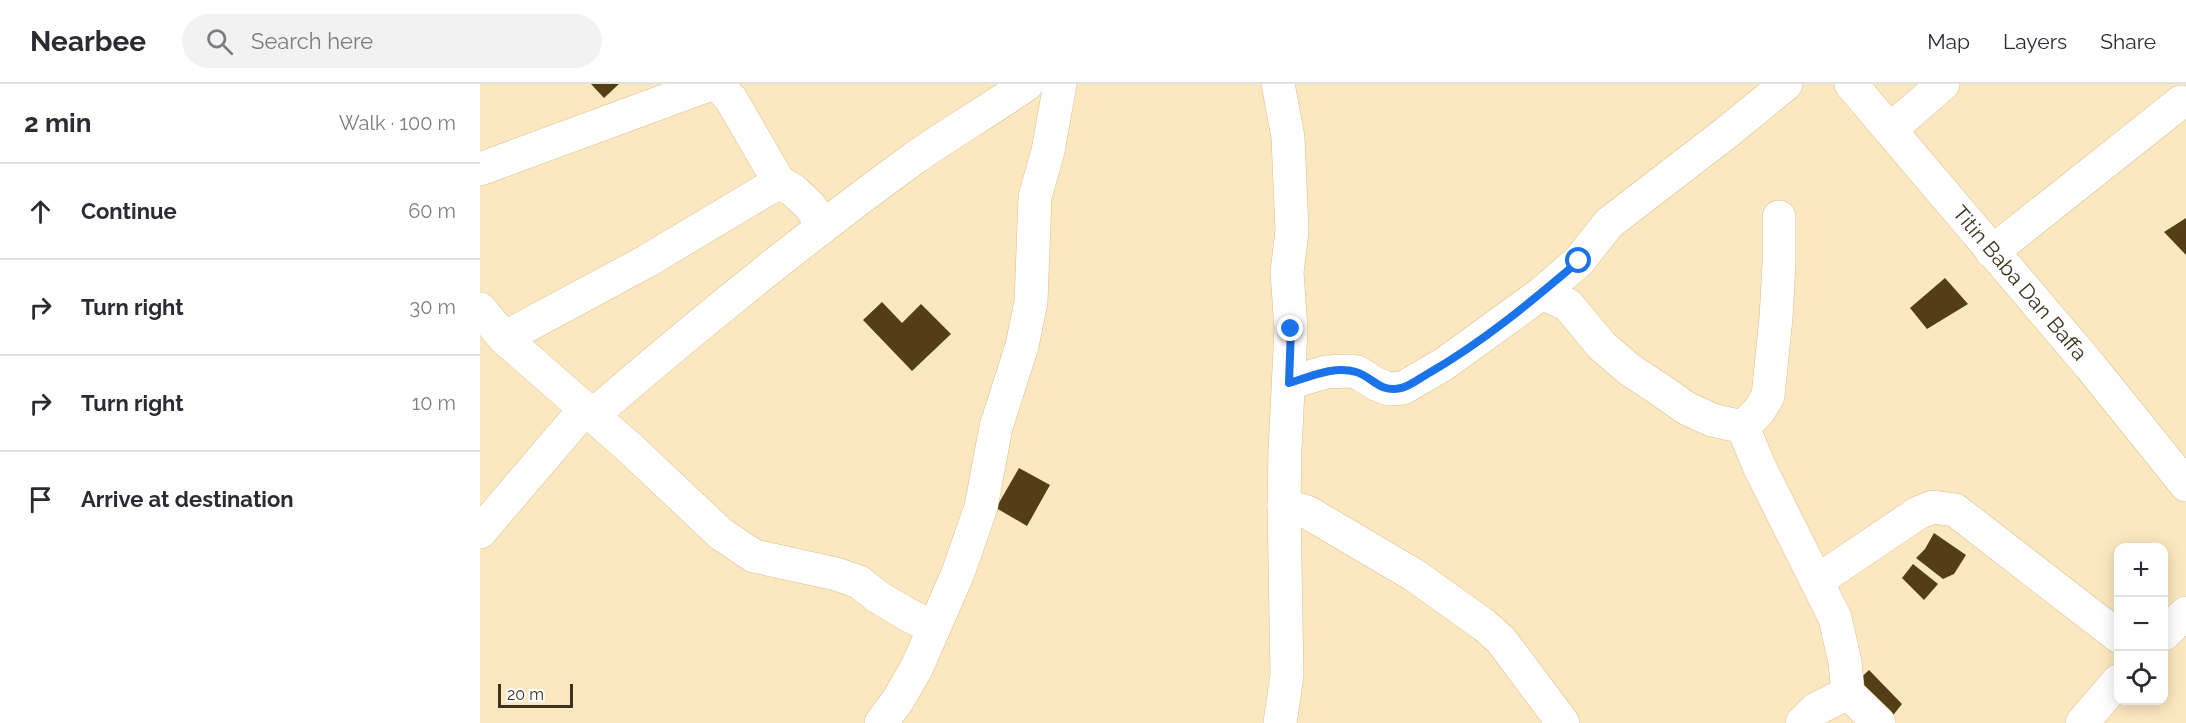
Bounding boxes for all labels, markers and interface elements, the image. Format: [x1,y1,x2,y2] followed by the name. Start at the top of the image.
[182,14,602,68] search box
[30,25,146,58] text: Nearbee
[203,25,236,58] icon: search
[251,28,373,54] text: Search here
[1927,29,1970,54] text: Map
[2003,29,2067,54] text: Layers
[2100,29,2156,54] text: Share
[24,108,91,138] text: 2 min
[339,111,456,135] text: Walk · 100 m
[24,195,57,228] icon: ahead
[81,198,177,224] text: Continue
[408,199,456,223] text: 60 m
[1948,200,2093,365] street label: Titin Baba Dan Baffa
[1565,247,1591,273] route start
[24,291,57,324] icon: right
[81,294,184,320] text: Turn right
[410,295,456,319] text: 30 m
[1277,315,1303,341] route end
[24,387,57,420] icon: right
[81,390,184,416] text: Turn right
[412,391,456,415] text: 10 m
[24,483,57,516] icon: arrive
[81,486,294,512] text: Arrive at destination
[2114,543,2168,705] map controls
[2114,543,2168,597] button: +
[2114,597,2168,651] button: −
[2114,651,2168,705] button: locate
[498,681,573,708] scale bar
[507,685,544,704] text: 20 m

